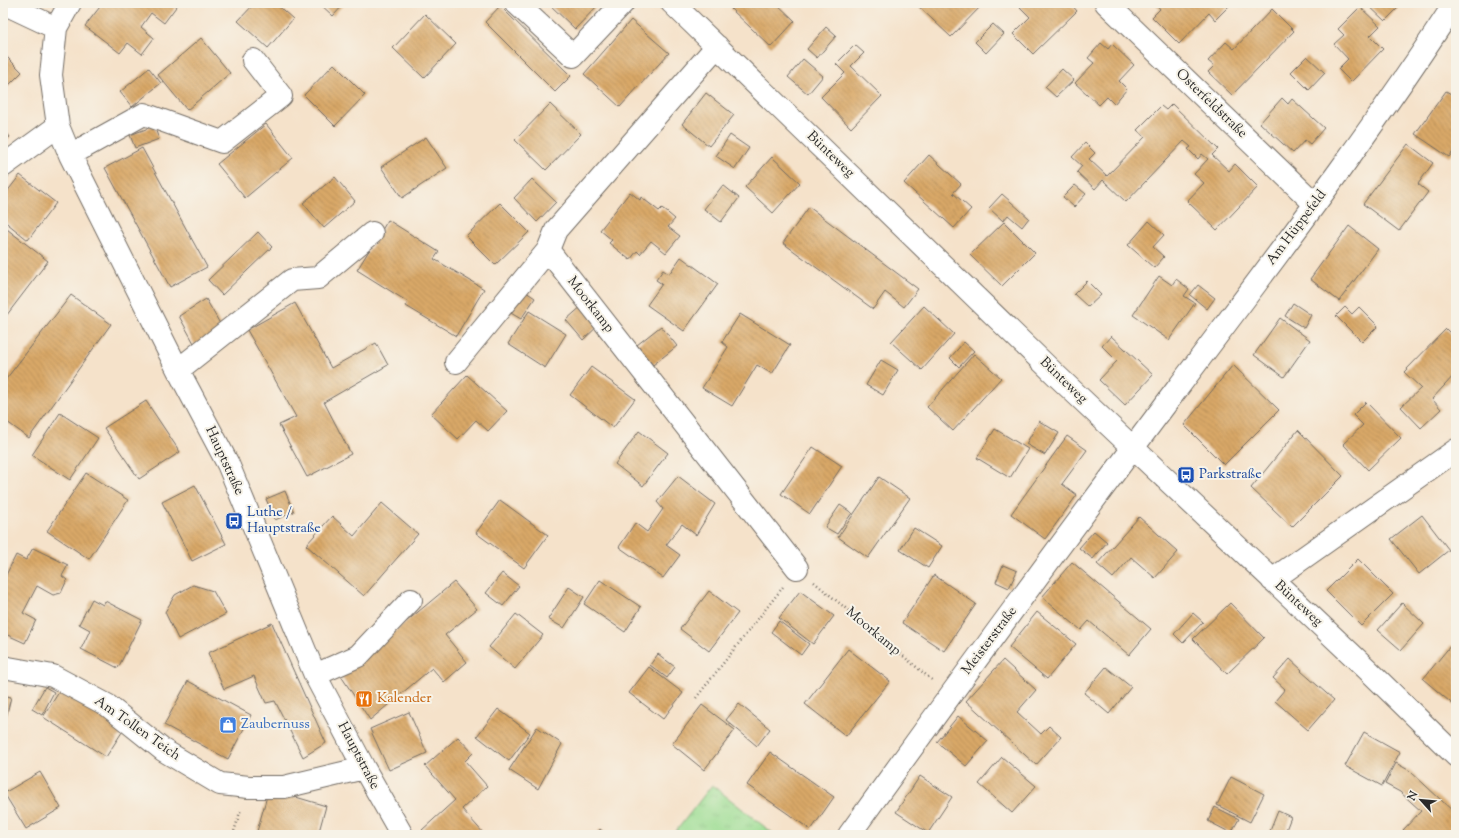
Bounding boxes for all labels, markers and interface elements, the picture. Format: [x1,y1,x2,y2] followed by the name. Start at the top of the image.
[1171,65,1251,143] street label: Osterfeldstraße
[802,127,858,183] street label: Bünteweg
[1262,186,1332,270] street label: Am Hüppefeld
[562,273,618,338] street label: Moorkamp
[1035,353,1091,409] street label: Bünteweg
[199,423,249,499] street label: Hauptstraße
[1176,465,1196,485] bus stop icon: Parkstraße
[1199,465,1262,485] place label: Parkstraße
[247,503,321,539] place label: Luthe / Hauptstraße
[224,511,244,531] bus stop icon: Luthe / Hauptstraße
[1269,576,1327,632] street label: Bünteweg
[841,603,905,661] street label: Moorkamp
[958,603,1022,679] street label: Meisterstraße
[354,689,374,709] restaurant icon: Kalender
[377,689,432,709] place label: Kalender
[90,692,184,766] street label: Am Tollen Teich
[218,715,238,735] shop icon: Zaubernuss
[241,715,310,735] place label: Zaubernuss
[332,719,384,793] street label: Hauptstraße
[1401,780,1441,820] north arrow
[1403,788,1422,804] text: N

